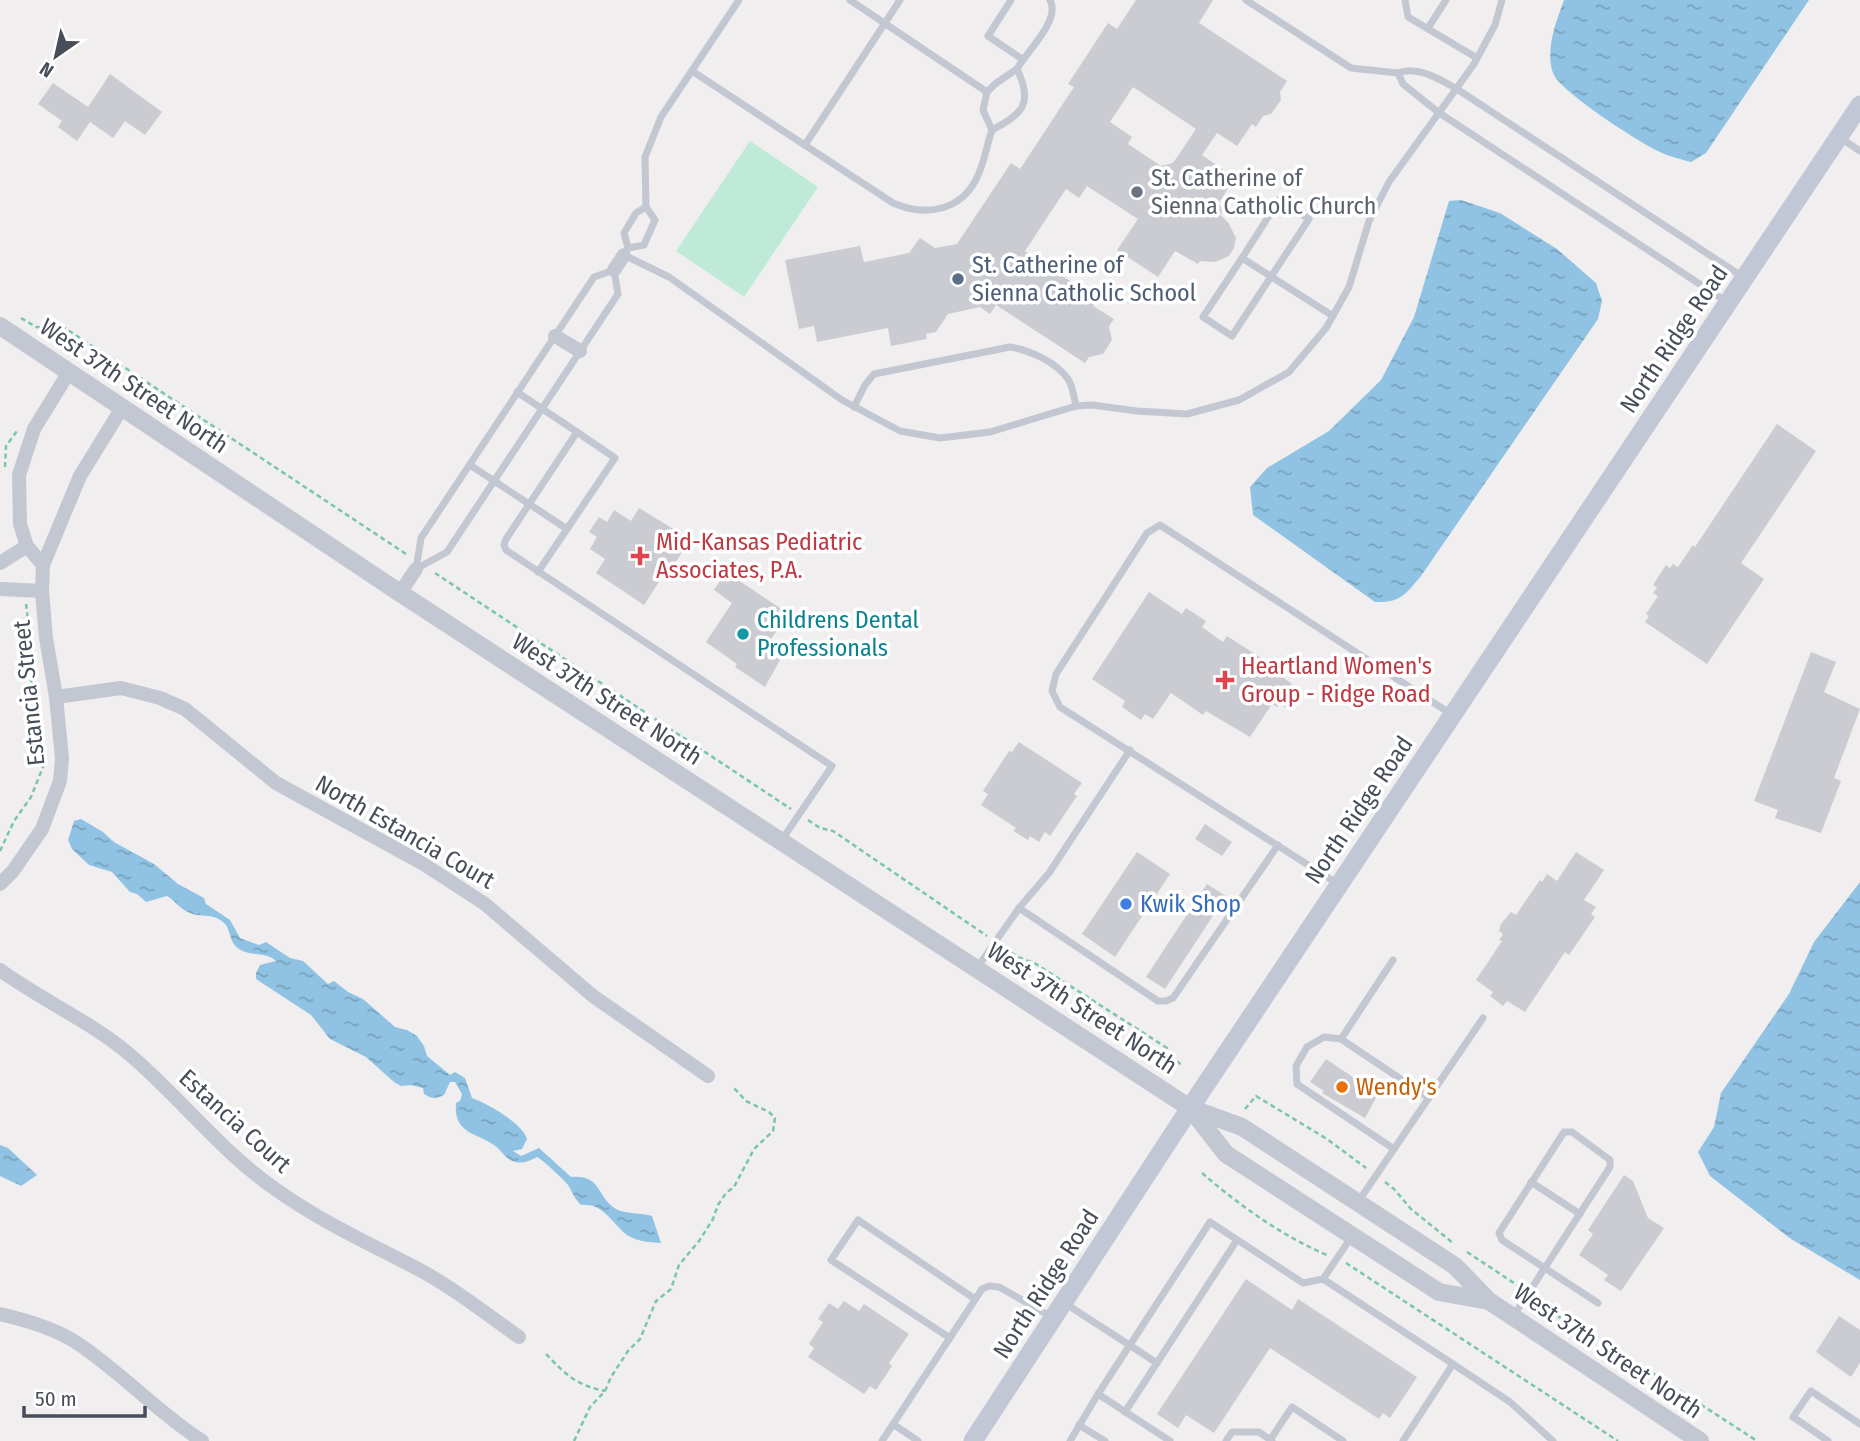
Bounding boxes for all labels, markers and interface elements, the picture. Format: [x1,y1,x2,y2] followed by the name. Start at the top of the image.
[21,21,91,91] north arrow
[36,57,58,82] text: N
[1151,164,1376,220] place label: St. Catherine of Sienna Catholic Church
[1129,184,1145,200] marker: St. Catherine of Sienna Catholic Church
[972,251,1196,307] place label: St. Catherine of Sienna Catholic School
[1614,260,1734,418] street label: North Ridge Road
[950,271,966,287] marker: St. Catherine of Sienna Catholic School
[35,313,233,459] street label: West 37th Street North
[656,528,862,584] place label: Mid-Kansas Pediatric Associates, P.A.
[630,546,650,566] marker: Mid-Kansas Pediatric Associates, P.A.
[757,606,919,662] place label: Childrens Dental Professionals
[7,619,51,767] street label: Estancia Street
[735,626,751,642] marker: Childrens Dental Professionals
[507,627,707,771] street label: West 37th Street North
[1241,652,1432,708] place label: Heartland Women's Group - Ridge Road
[1215,670,1235,690] marker: Heartland Women's Group - Ridge Road
[1299,731,1419,889] street label: North Ridge Road
[311,769,500,895] street label: North Estancia Court
[1140,890,1241,918] place label: Kwik Shop
[1118,896,1134,912] marker: Kwik Shop
[982,936,1182,1080] street label: West 37th Street North
[173,1064,297,1178] street label: Estancia Court
[1356,1073,1437,1101] place label: Wendy's
[1334,1079,1350,1095] marker: Wendy's
[987,1204,1105,1364] street label: North Ridge Road
[1509,1278,1707,1424] street label: West 37th Street North
[24,1374,145,1418] scale bar
[35,1386,77,1412] text: 50 m

